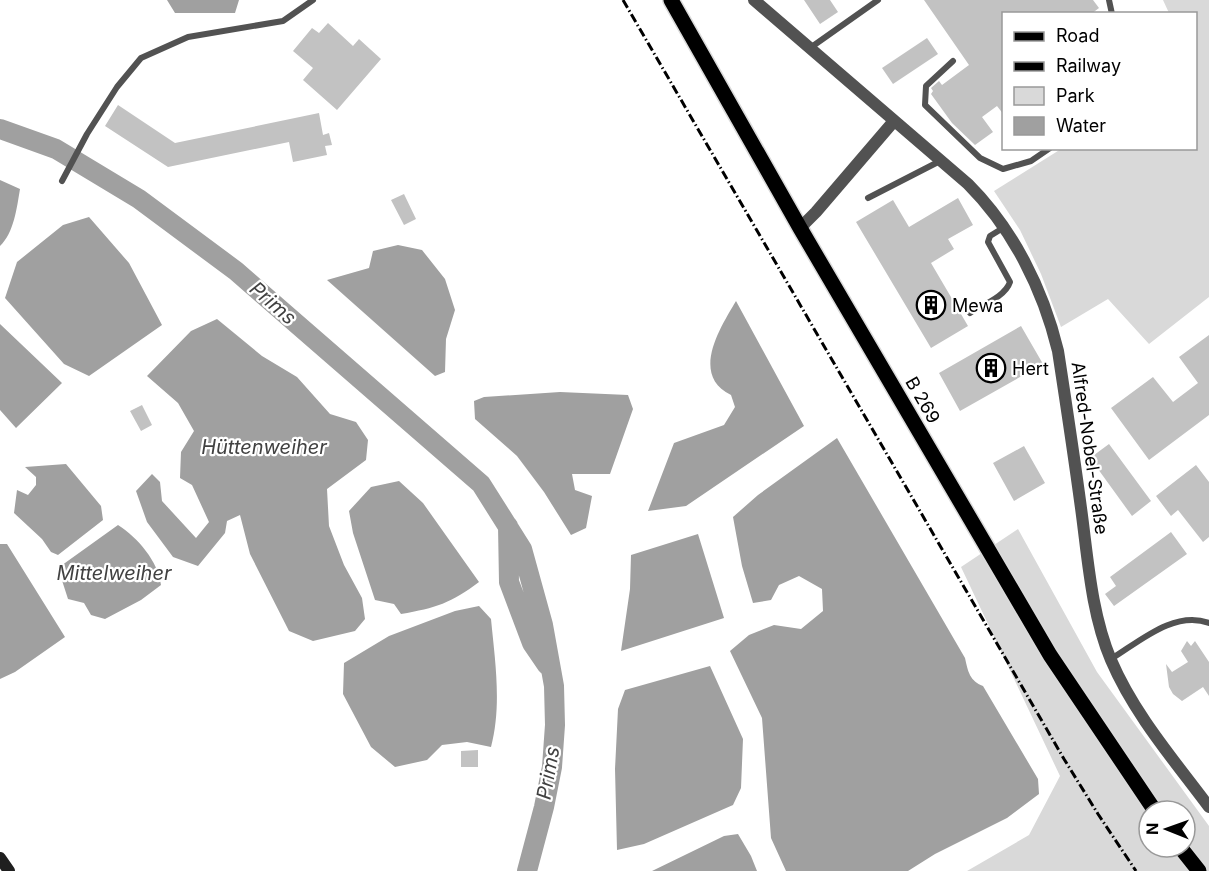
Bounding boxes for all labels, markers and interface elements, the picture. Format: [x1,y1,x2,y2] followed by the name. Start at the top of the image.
[1002,12,1197,150] legend
[1056,25,1099,46] text: Road
[1056,55,1121,76] text: Railway
[1056,85,1095,106] text: Park
[1056,115,1106,136] text: Water
[245,276,301,330] water label: Prims
[915,289,947,321] building icon: Mewa
[952,295,1003,316] place label: Mewa
[975,352,1007,384] building icon: Hert
[1012,358,1049,379] place label: Hert
[1067,360,1113,536] street label: Alfred-Nobel-Straße
[901,373,945,427] street label: B 269
[201,435,327,459] water label: Hüttenweiher
[57,561,172,585] water label: Mittelweiher
[532,745,564,801] water label: Prims
[1137,799,1197,859] north arrow
[1142,822,1162,835] text: N

